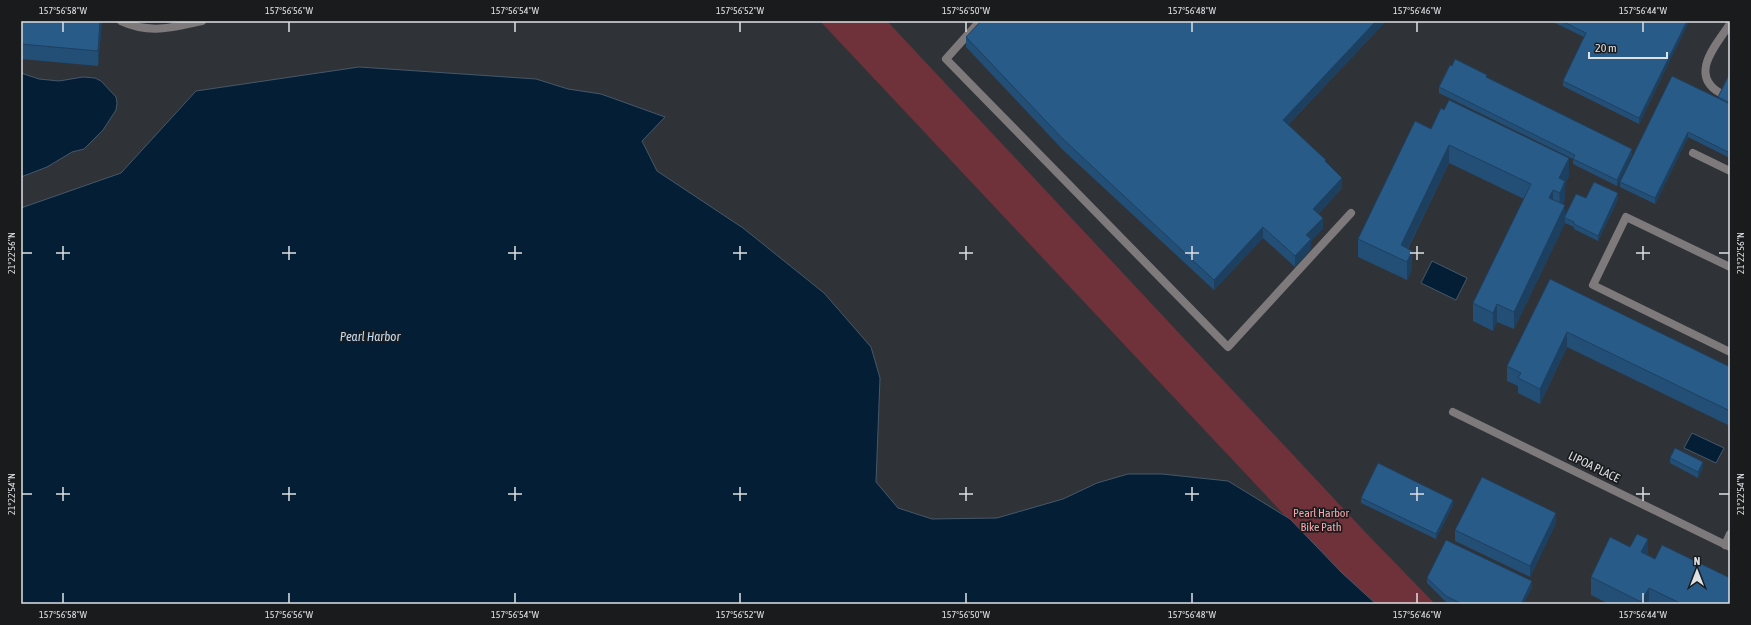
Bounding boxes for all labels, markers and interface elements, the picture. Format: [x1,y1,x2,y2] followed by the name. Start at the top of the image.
[39,5,88,16] text: 157°56'58"W
[265,5,314,16] text: 157°56'56"W
[491,5,540,16] text: 157°56'54"W
[716,5,765,16] text: 157°56'52"W
[942,5,991,16] text: 157°56'50"W
[1168,5,1217,16] text: 157°56'48"W
[1393,5,1442,16] text: 157°56'46"W
[1619,5,1668,16] text: 157°56'44"W
[1589,34,1667,60] scale bar
[1595,41,1617,55] text: 20 m
[6,232,17,274] text: 21°22'56"N
[1735,232,1746,274] text: 21°22'56"N
[340,329,401,344] water label: Pearl Harbor
[1566,449,1622,485] street label: LIPOA PLACE
[6,473,17,515] text: 21°22'54"N
[1735,473,1746,515] text: 21°22'54"N
[1293,506,1350,534] park label: Pearl Harbor Bike Path
[1677,551,1717,591] north arrow
[1694,555,1700,567] text: N
[39,609,88,620] text: 157°56'58"W
[265,609,314,620] text: 157°56'56"W
[491,609,540,620] text: 157°56'54"W
[716,609,765,620] text: 157°56'52"W
[942,609,991,620] text: 157°56'50"W
[1168,609,1217,620] text: 157°56'48"W
[1393,609,1442,620] text: 157°56'46"W
[1619,609,1668,620] text: 157°56'44"W

